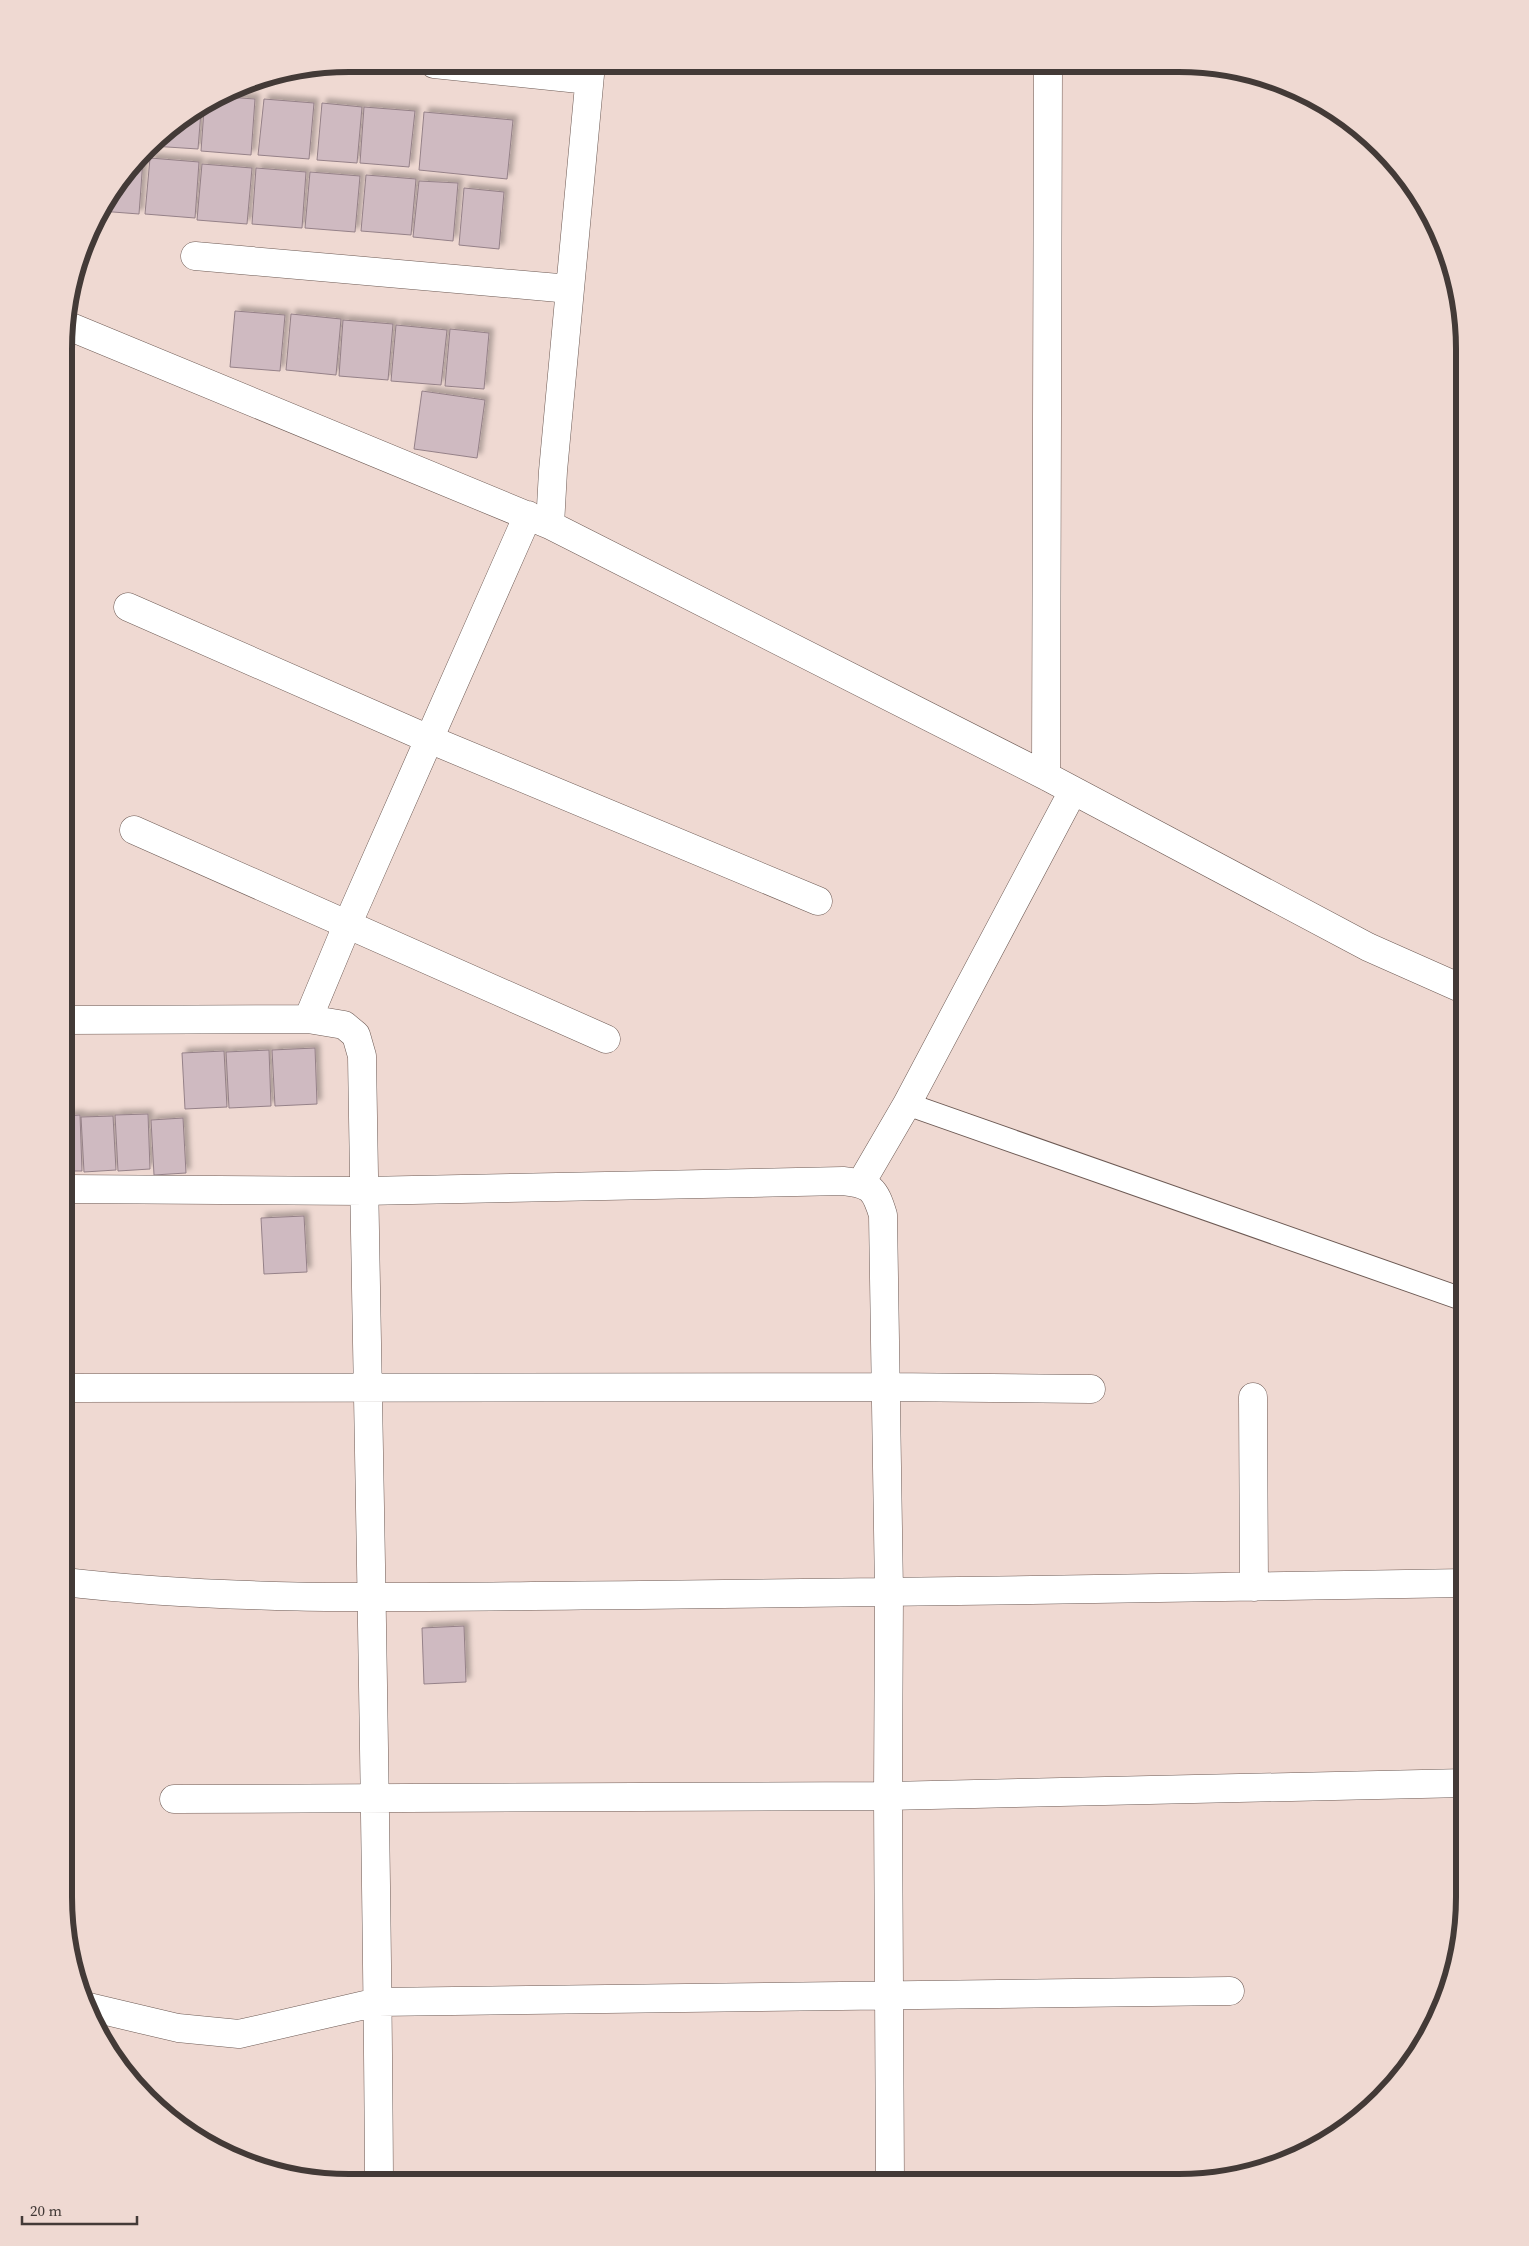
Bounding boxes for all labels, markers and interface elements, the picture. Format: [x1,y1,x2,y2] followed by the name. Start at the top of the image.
[22,2194,138,2226] scale bar
[30,2200,62,2221] text: 20 m

